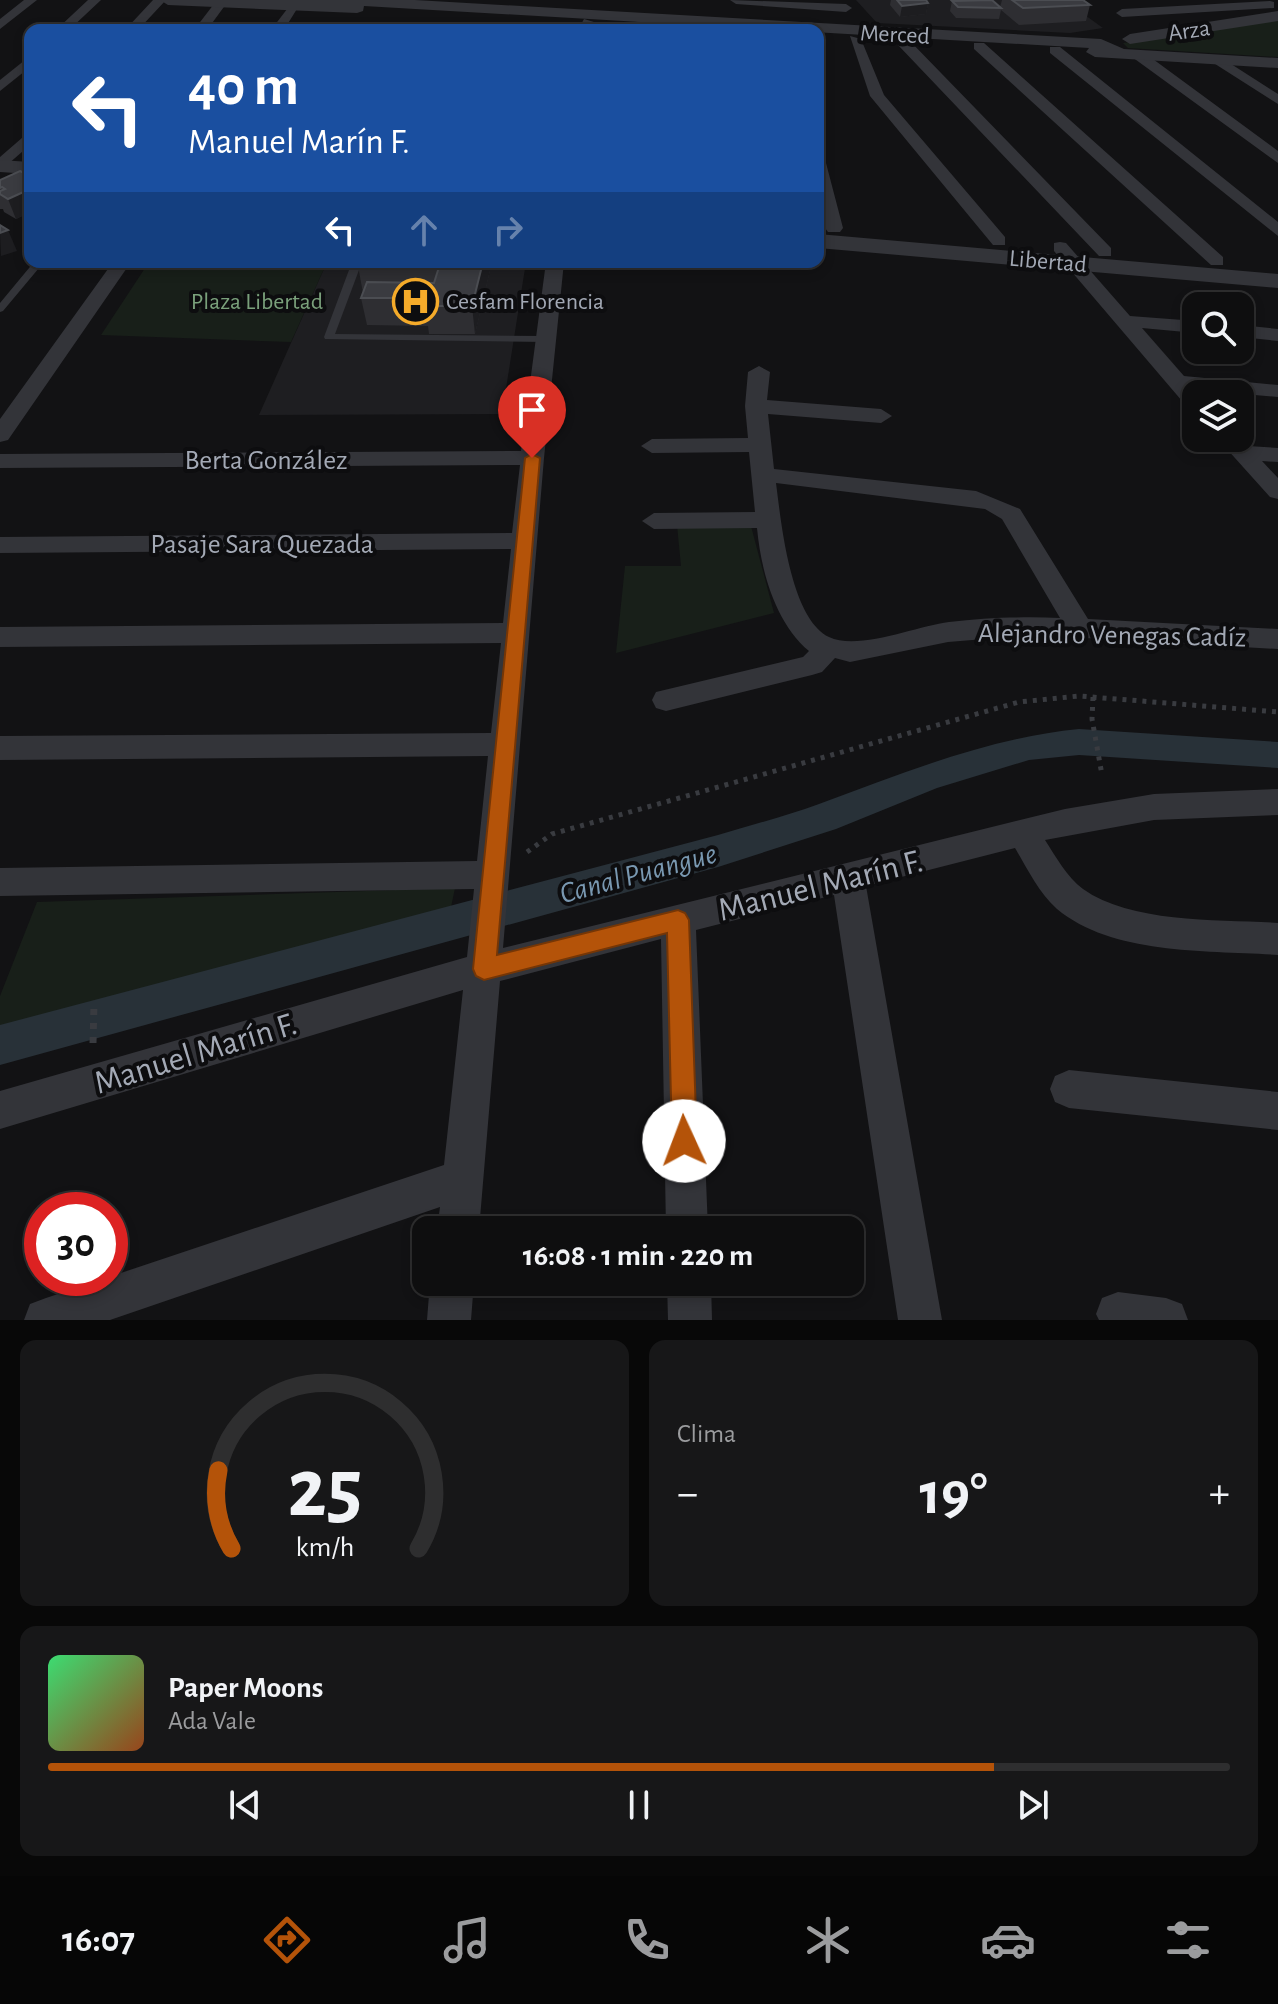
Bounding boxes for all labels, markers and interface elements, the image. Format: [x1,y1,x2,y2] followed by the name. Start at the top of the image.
[1166,16,1212,46] street label: Arza
[859,21,931,49] street label: Merced
[56,56,160,160] icon: left
[188,59,299,115] text: 40 m
[188,124,410,160] text: Manuel Marín F.
[318,208,362,252] icon: left
[402,208,446,252] icon: ahead
[486,208,530,252] icon: right
[1008,247,1088,277] street label: Libertad
[391,277,439,325] hospital icon: Cesfam Florencia
[191,290,323,314] park label: Plaza Libertad
[446,290,604,314] place label: Cesfam Florencia
[1182,292,1254,452] map controls
[1182,292,1254,364] button: search
[498,376,566,458] pin
[1182,380,1254,452] button: layers
[510,388,554,432] icon: arrive
[184,447,348,475] street label: Berta González
[150,531,374,559] street label: Pasaje Sara Quezada
[978,620,1246,652] street label: Alejandro Venegas Cadíz
[557,839,720,909] water label: Canal Puangue
[715,844,926,928] street label: Manuel Marín F.
[90,1007,301,1101] street label: Manuel Marín F.
[642,1099,726,1183] position arrow
[24,1192,128,1296] speed limit sign: 30
[523,1241,753,1271] text: 16:08 · 1 min · 220 m
[677,1421,736,1447] text: Clima
[287,1448,362,1532] text: 25
[919,1465,988,1525] text: 19°
[677,1472,698,1516] text: −
[1209,1472,1230,1516] text: +
[295,1533,354,1562] text: km/h
[168,1673,323,1703] text: Paper Moons
[168,1708,256,1734] text: Ada Vale
[223,1783,267,1827] icon: previous
[617,1783,661,1827] icon: pause
[1011,1783,1055,1827] icon: next
[259,1912,315,1968] icon: directions
[439,1912,495,1968] icon: music
[619,1912,675,1968] icon: phone
[800,1912,856,1968] icon: climate
[980,1912,1036,1968] icon: car
[1160,1912,1216,1968] icon: filters
[62,1922,135,1958] text: 16:07

